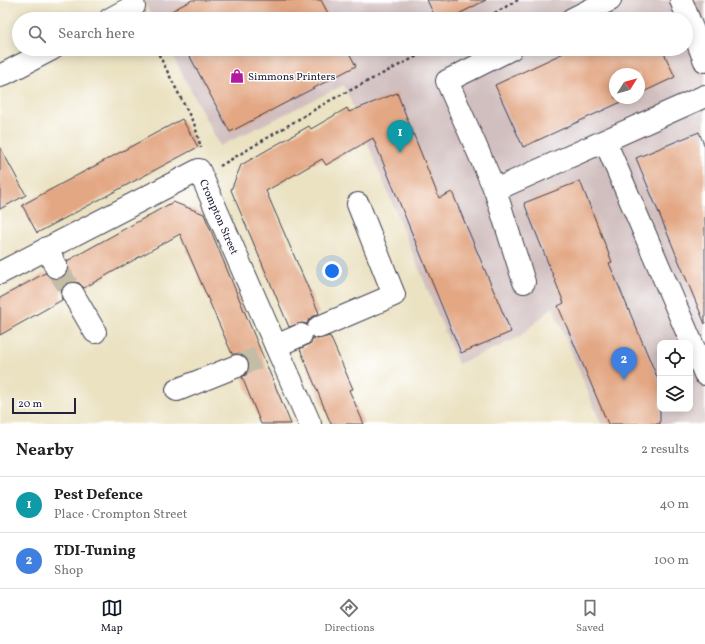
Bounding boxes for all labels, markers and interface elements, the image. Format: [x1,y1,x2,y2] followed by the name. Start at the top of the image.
[12,12,693,56] search box
[26,23,48,45] icon: search
[58,24,135,45] text: Search here
[229,68,245,84] shop icon: Simmons Printers
[609,68,645,104] north arrow
[248,70,336,85] place label: Simmons Printers
[387,120,413,153] pin: 1
[195,177,241,257] street label: Crompton Street
[322,261,342,281] your location
[657,340,693,412] map controls
[657,340,693,376] button: locate
[611,347,637,380] pin: 2
[657,376,693,412] button: layers
[12,396,76,415] scale bar
[18,397,42,412] text: 20 m
[16,439,74,462] text: Nearby
[641,441,689,459] text: 2 results
[54,485,143,506] text: Pest Defence
[26,496,32,514] text: 1
[660,496,689,514] text: 40 m
[54,506,187,524] text: Place · Crompton Street
[54,541,136,562] text: TDI-Tuning
[26,552,32,570] text: 2
[654,552,689,570] text: 100 m
[54,562,83,580] text: Shop
[101,597,123,636] tab: Map
[324,597,375,636] tab: Directions
[576,597,604,636] tab: Saved

